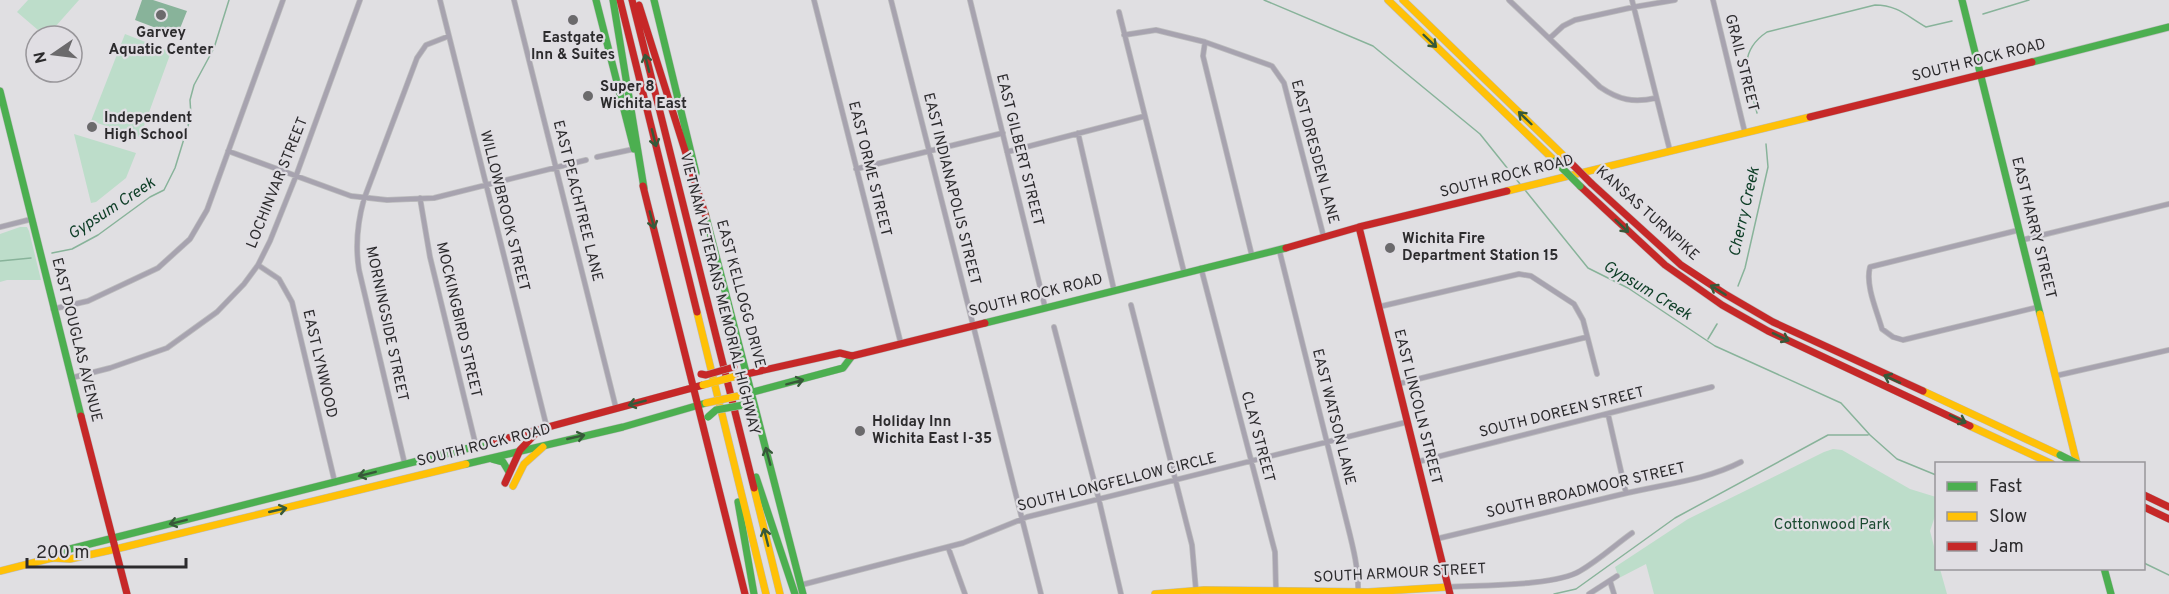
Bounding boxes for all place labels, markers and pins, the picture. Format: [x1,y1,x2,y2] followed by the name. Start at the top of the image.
[154,8,168,22] marker: Garvey Aquatic Center
[566,13,580,27] marker: Eastgate Inn & Suites
[108,24,214,60] place label: Garvey Aquatic Center
[531,29,615,65] place label: Eastgate Inn & Suites
[600,78,687,114] place label: Super 8 Wichita East
[581,89,595,103] marker: Super 8 Wichita East
[104,109,192,145] place label: Independent High School
[85,120,99,134] marker: Independent High School
[1402,230,1559,266] place label: Wichita Fire Department Station 15
[1383,241,1397,255] marker: Wichita Fire Department Station 15
[872,413,992,449] place label: Holiday Inn Wichita East I-35
[853,424,867,438] marker: Holiday Inn Wichita East I-35

